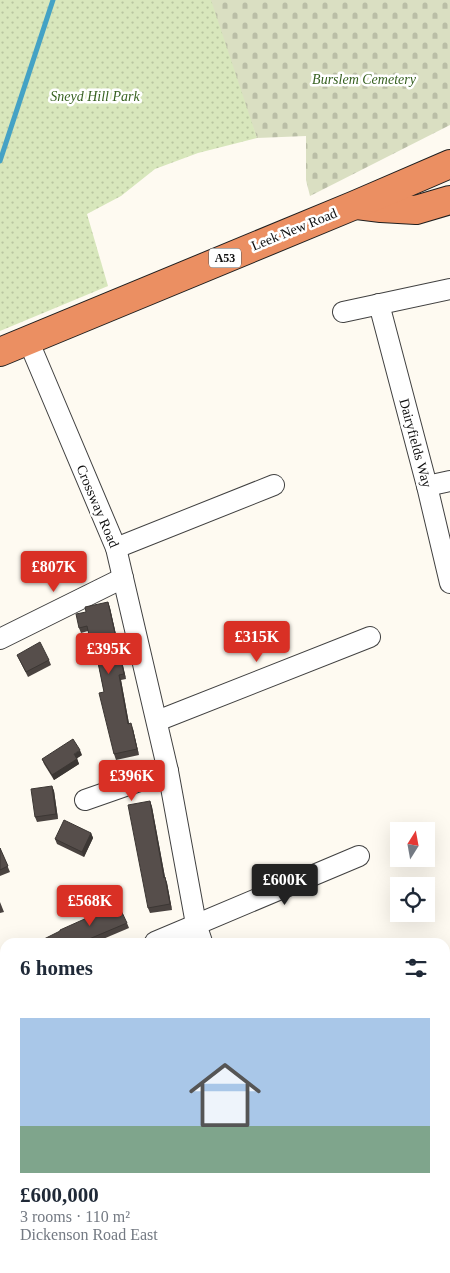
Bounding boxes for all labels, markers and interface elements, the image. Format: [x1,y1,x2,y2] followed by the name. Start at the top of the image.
[312,72,417,87] park label: Burslem Cemetery
[50,89,140,104] park label: Sneyd Hill Park
[249,205,339,253] street label: Leek New Road
[209,248,241,268] road number: A53
[396,397,435,489] street label: Dairyfields Way
[73,463,122,550] street label: Crossway Road
[19,550,89,593] pin: £807K
[32,558,76,575] text: £807K
[222,620,292,663] pin: £315K
[235,628,279,645] text: £315K
[74,632,144,675] pin: £395K
[87,640,131,657] text: £395K
[97,760,167,802] pin: £396K
[110,767,154,784] text: £396K
[390,822,435,868] north arrow
[390,822,435,922] map controls
[250,864,320,906] pin: £600K
[263,871,307,888] text: £600K
[390,877,435,922] button: locate
[55,884,125,927] pin: £568K
[68,892,112,909] text: £568K
[402,954,430,982] icon: filters
[20,956,93,980] text: 6 homes
[180,1050,270,1140] icon: home
[20,1183,99,1207] text: £600,000
[20,1208,130,1225] text: 3 rooms · 110 m²
[20,1226,158,1243] text: Dickenson Road East

